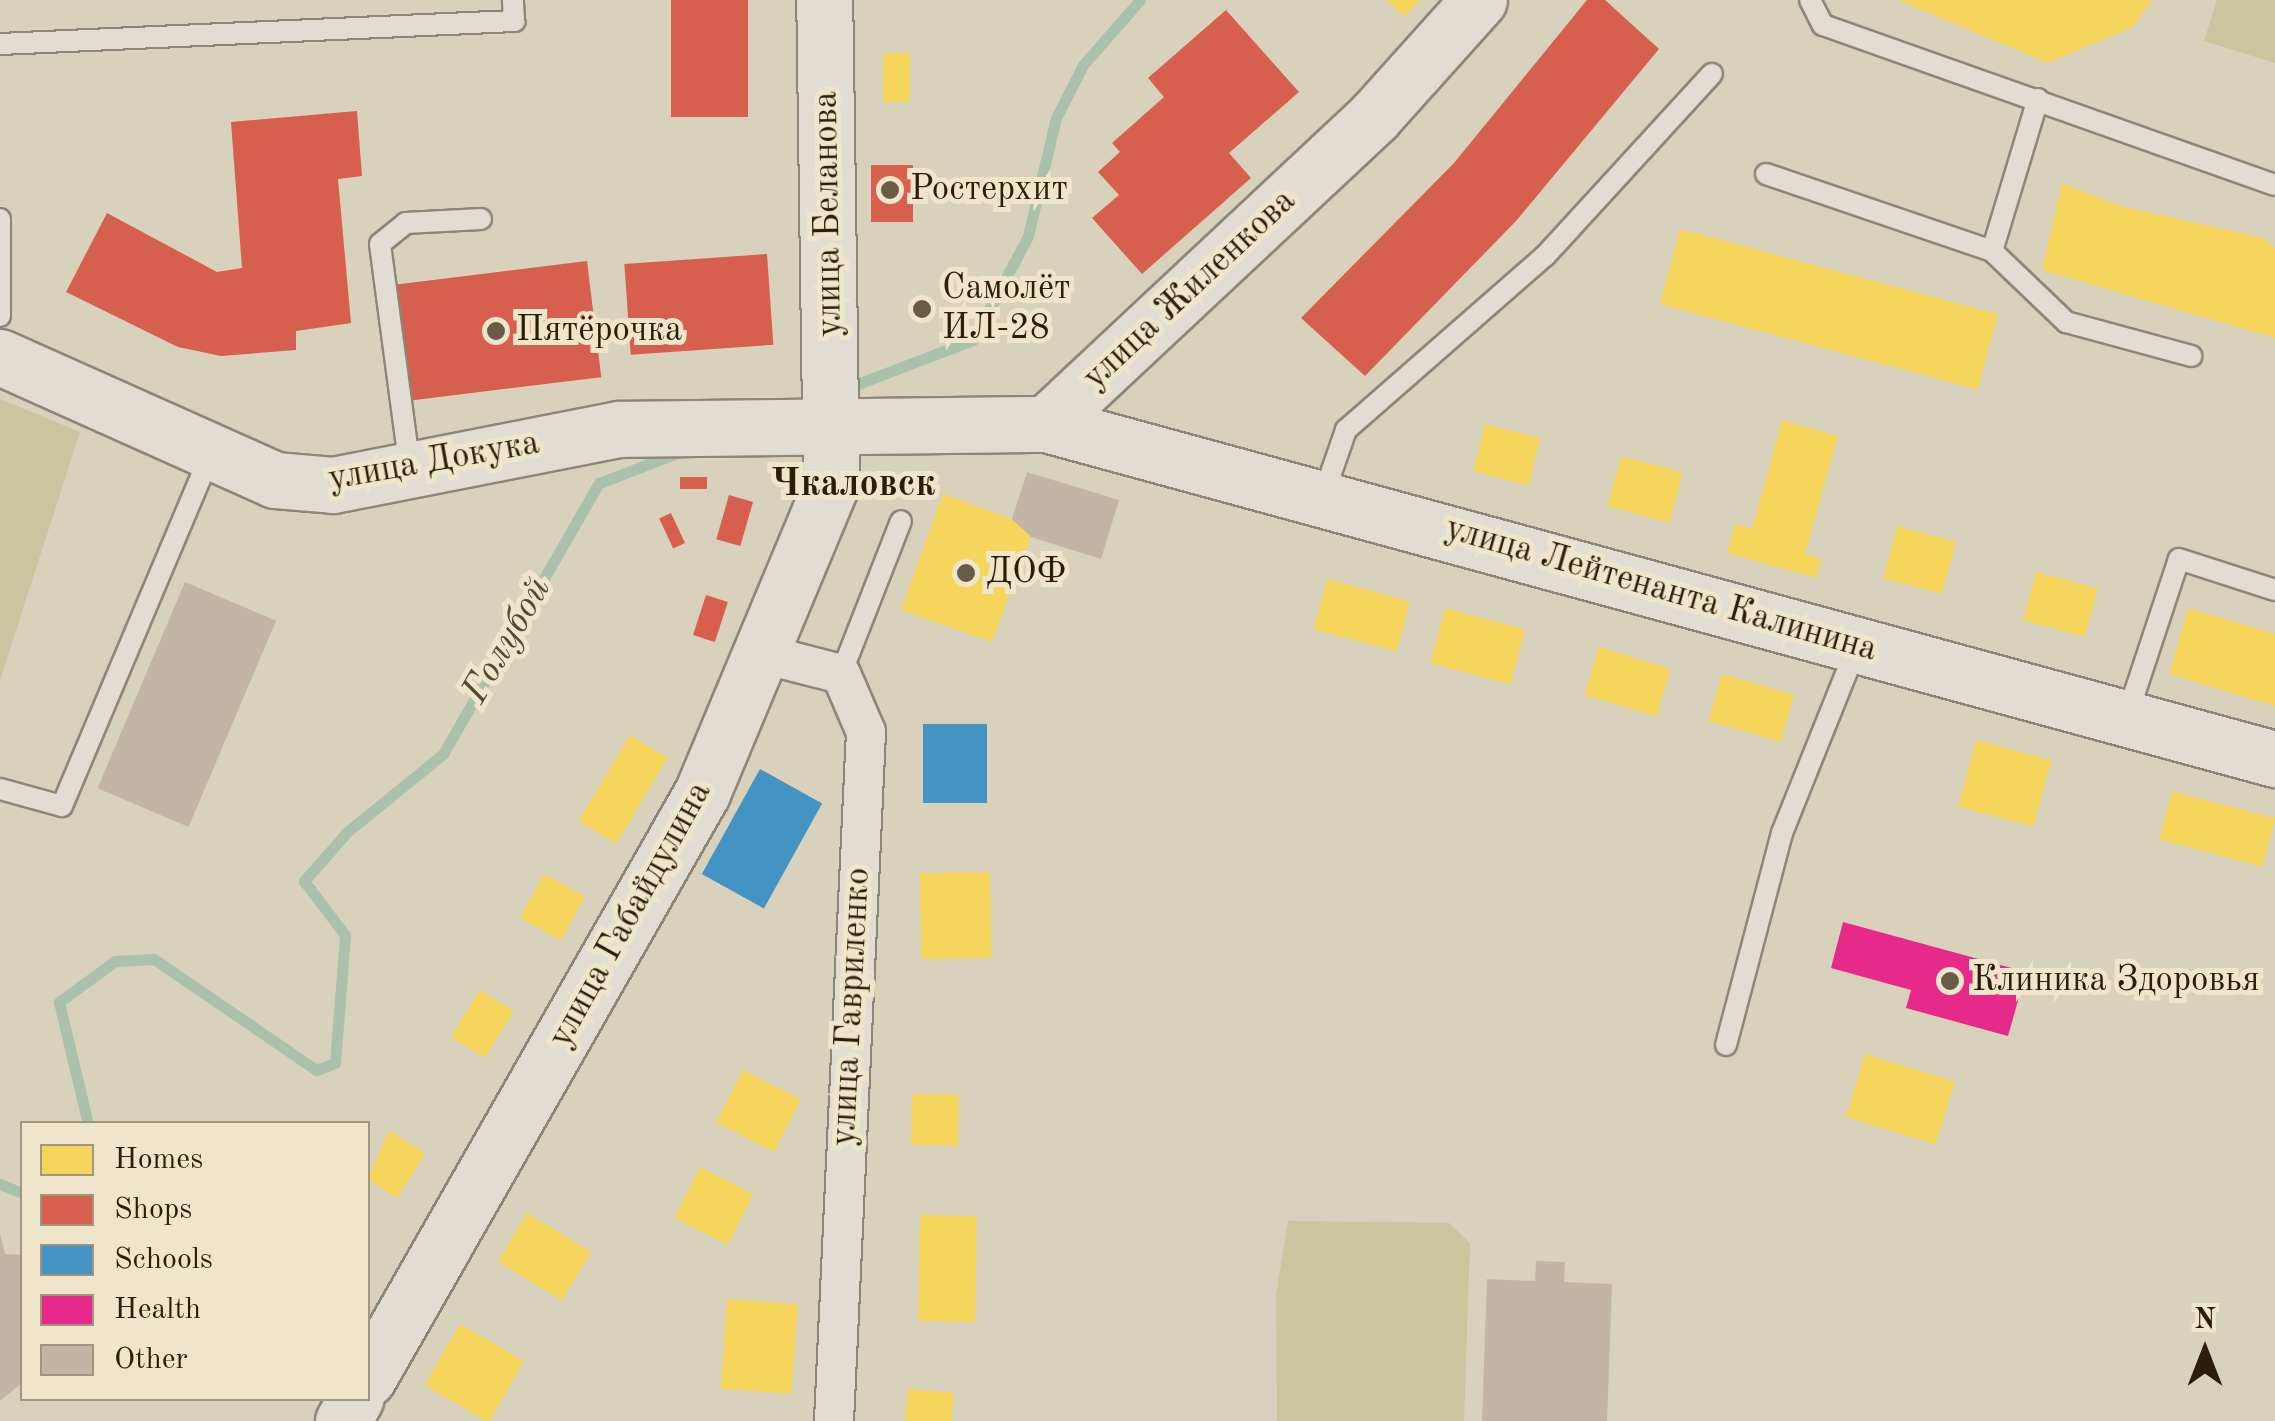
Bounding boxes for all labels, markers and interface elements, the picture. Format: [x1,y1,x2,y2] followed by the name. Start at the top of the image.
[806,91,852,337] street label: улица Беланова
[910,169,1068,211] place label: Ростерхит
[879,179,901,201] marker: Ростерхит
[1075,181,1305,399] street label: улица Жиленкова
[942,268,1071,350] place label: Самолёт ИЛ-28
[911,298,933,320] marker: Самолёт ИЛ-28
[516,310,682,352] place label: Пятёрочка
[485,320,507,342] marker: Пятёрочка
[325,423,543,501] street label: улица Докука
[771,463,935,509] district label: Чкаловск
[1440,508,1882,672] street label: улица Лейтенанта Калинина
[986,552,1066,594] place label: ДОФ
[955,562,977,584] marker: ДОФ
[454,570,562,712] water label: Голубой
[541,775,721,1055] street label: улица Габайдулина
[824,867,880,1147] street label: улица Гавриленко
[1972,960,2260,1002] place label: Клиника Здоровья
[1937,968,1963,994] marker: Клиника Здоровья
[20,1121,370,1401] legend
[114,1145,203,1175] text: Homes
[114,1195,192,1225] text: Shops
[114,1245,213,1275] text: Schools
[114,1295,201,1325] text: Health
[2155,1301,2255,1401] north arrow
[2194,1307,2216,1335] text: N
[114,1345,188,1375] text: Other

